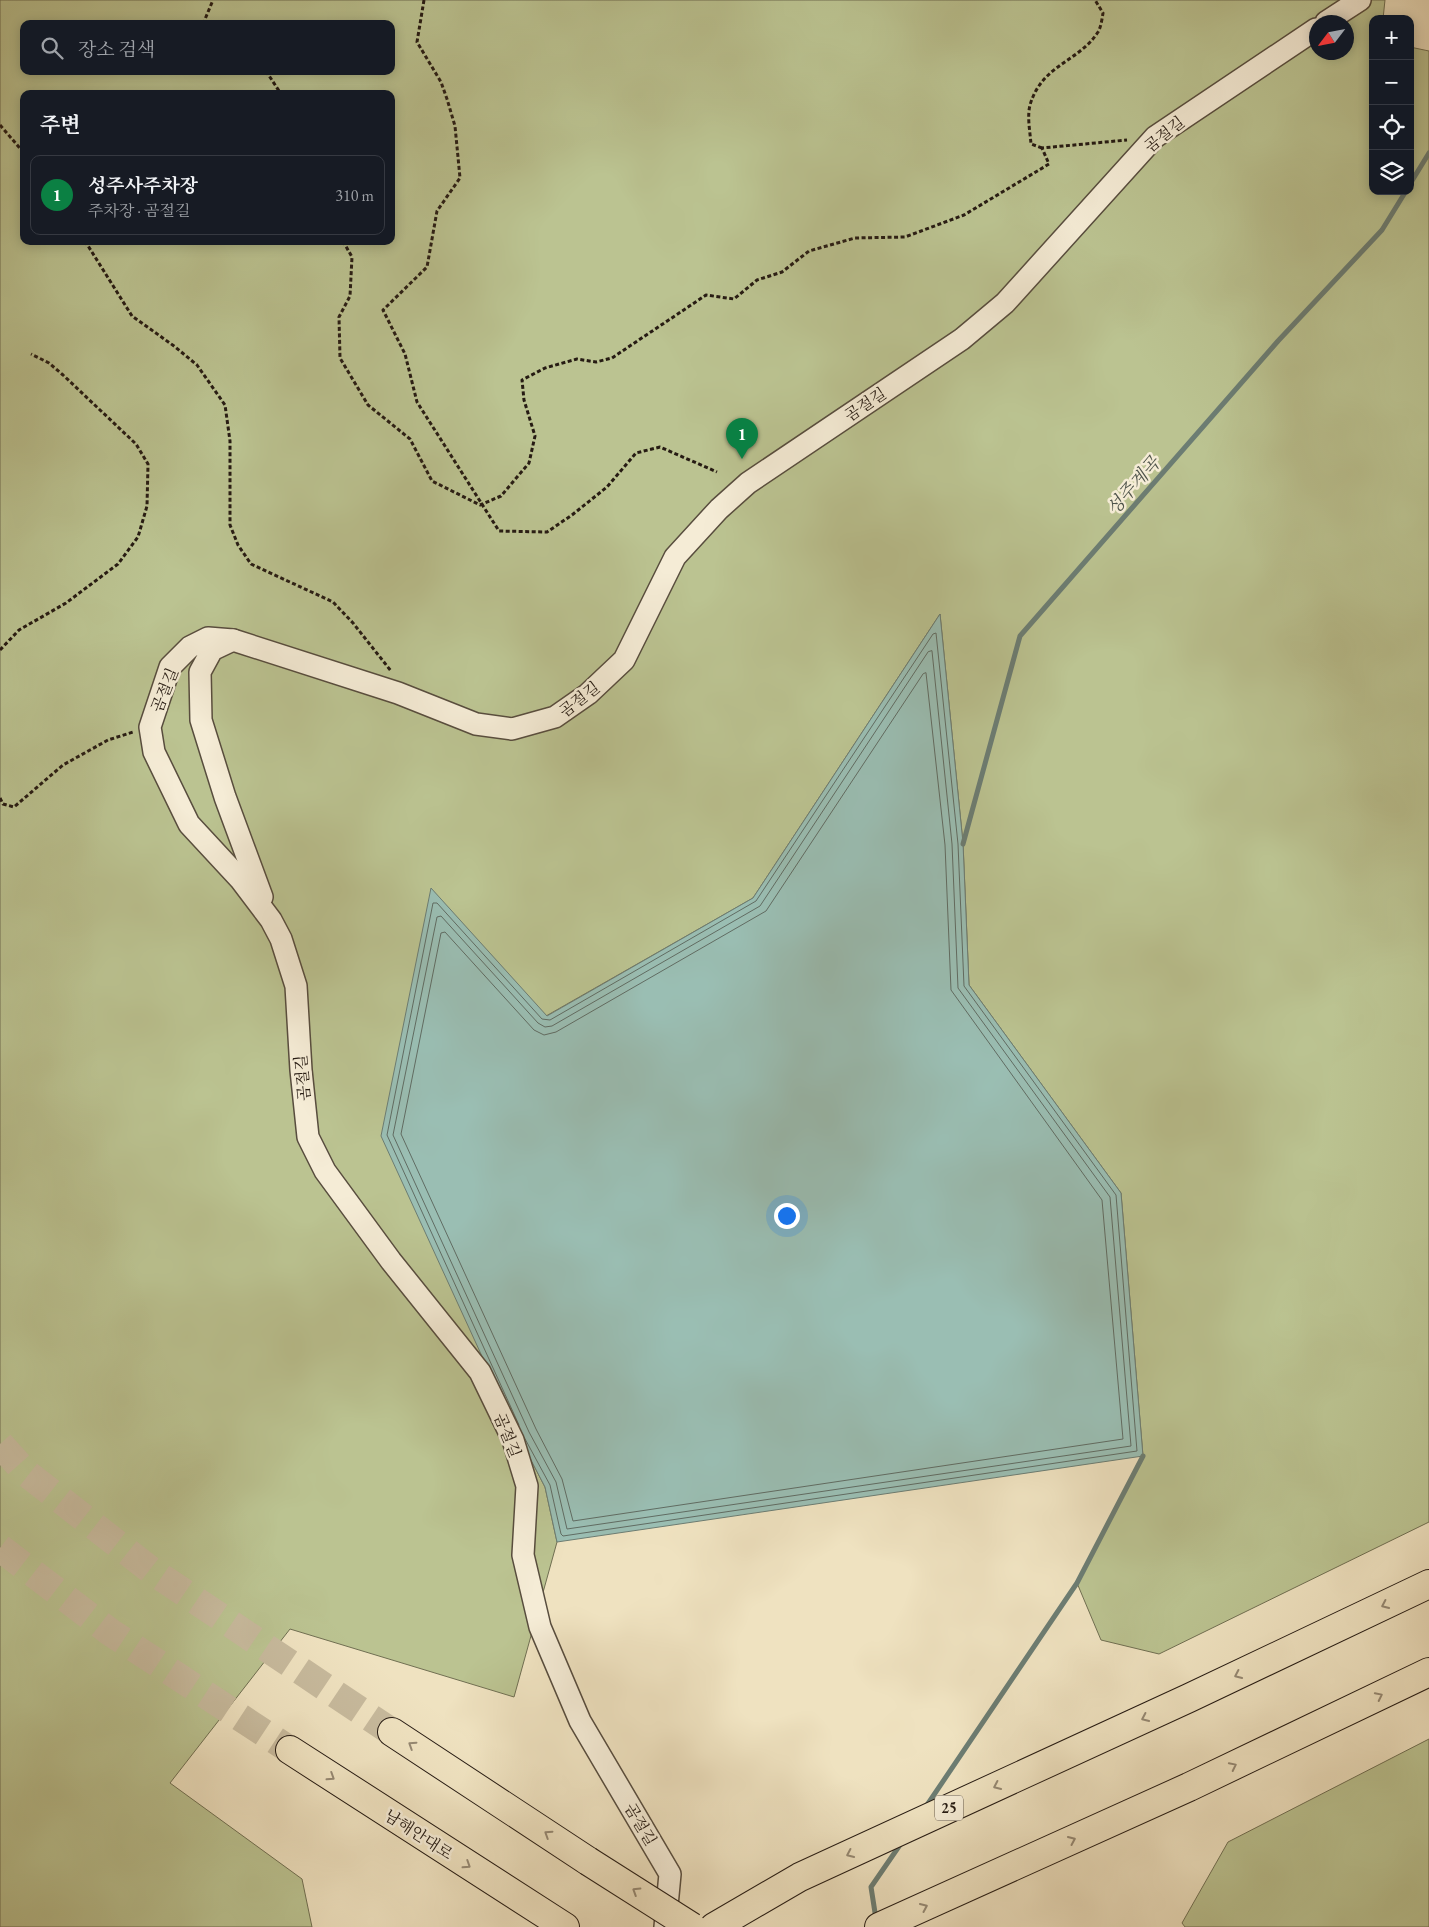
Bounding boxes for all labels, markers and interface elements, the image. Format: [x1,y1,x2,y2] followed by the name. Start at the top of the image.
[1309,15,1354,60] north arrow
[1369,15,1414,195] map controls
[1369,15,1414,60] button: +
[20,20,395,75] search box
[38,34,66,62] icon: search
[78,37,155,62] text: 장소 검색
[1369,60,1414,105] button: −
[1369,105,1414,150] button: locate
[40,111,81,138] text: 주변
[1140,112,1189,157] street label: 곰절길
[1369,150,1414,195] button: layers
[88,173,198,198] text: 성주사주차장
[53,185,61,206] text: 1
[335,185,374,206] text: 310 m
[88,200,190,221] text: 주차장 · 곰절길
[840,383,890,426] street label: 곰절길
[726,418,758,459] pin: 1
[1101,451,1165,519] water label: 성주계곡
[146,665,183,716] street label: 곰절길
[555,677,604,722] street label: 곰절길
[290,1054,315,1102] street label: 곰절길
[774,1203,800,1229] your location
[489,1410,526,1461] street label: 곰절길
[1381,1599,1390,1610] one-way arrow
[1234,1669,1243,1679] one-way arrow
[1374,1691,1383,1702] one-way arrow
[1141,1712,1150,1723] one-way arrow
[408,1742,417,1751] one-way arrow
[1228,1762,1237,1772] one-way arrow
[325,1770,334,1780] one-way arrow
[993,1780,1002,1791] one-way arrow
[935,1796,963,1820] road number: 25
[620,1799,662,1850] street label: 곰절길
[381,1805,457,1865] street label: 남해안대로
[544,1831,553,1841] one-way arrow
[1067,1836,1076,1846] one-way arrow
[846,1848,855,1859] one-way arrow
[461,1859,471,1868] one-way arrow
[633,1888,642,1898] one-way arrow
[919,1903,928,1913] one-way arrow

